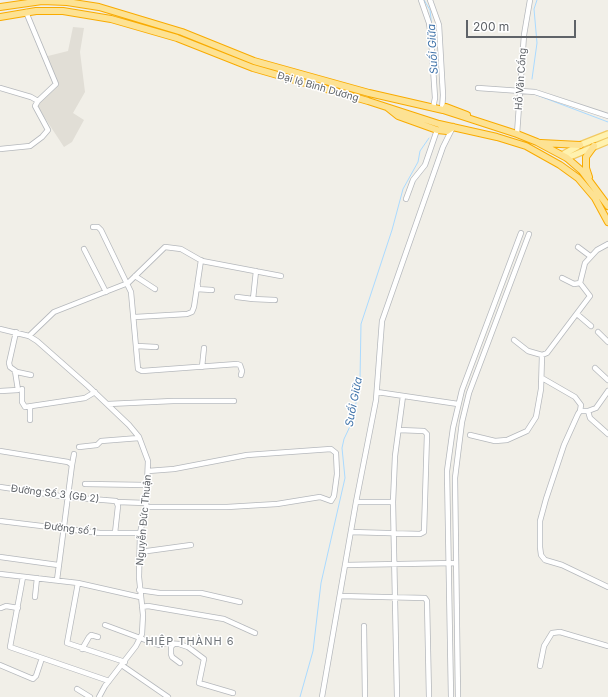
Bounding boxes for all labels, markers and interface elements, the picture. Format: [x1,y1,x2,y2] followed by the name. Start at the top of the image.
[468,12,578,38] scale bar
[473,19,509,34] text: 200 m
[425,24,441,74] water label: Suối Giữa
[513,48,529,110] street label: Hồ Văn Cống
[276,70,360,104] street label: Đại lộ Bình Dương
[343,376,365,428] water label: Suối Giữa
[134,474,154,566] street label: Nguyễn Đức Thuận
[10,483,100,505] street label: Đường Số 3 (GĐ 2)
[43,520,97,538] street label: Đường số 1
[145,635,235,649] district label: HIỆP THÀNH 6

